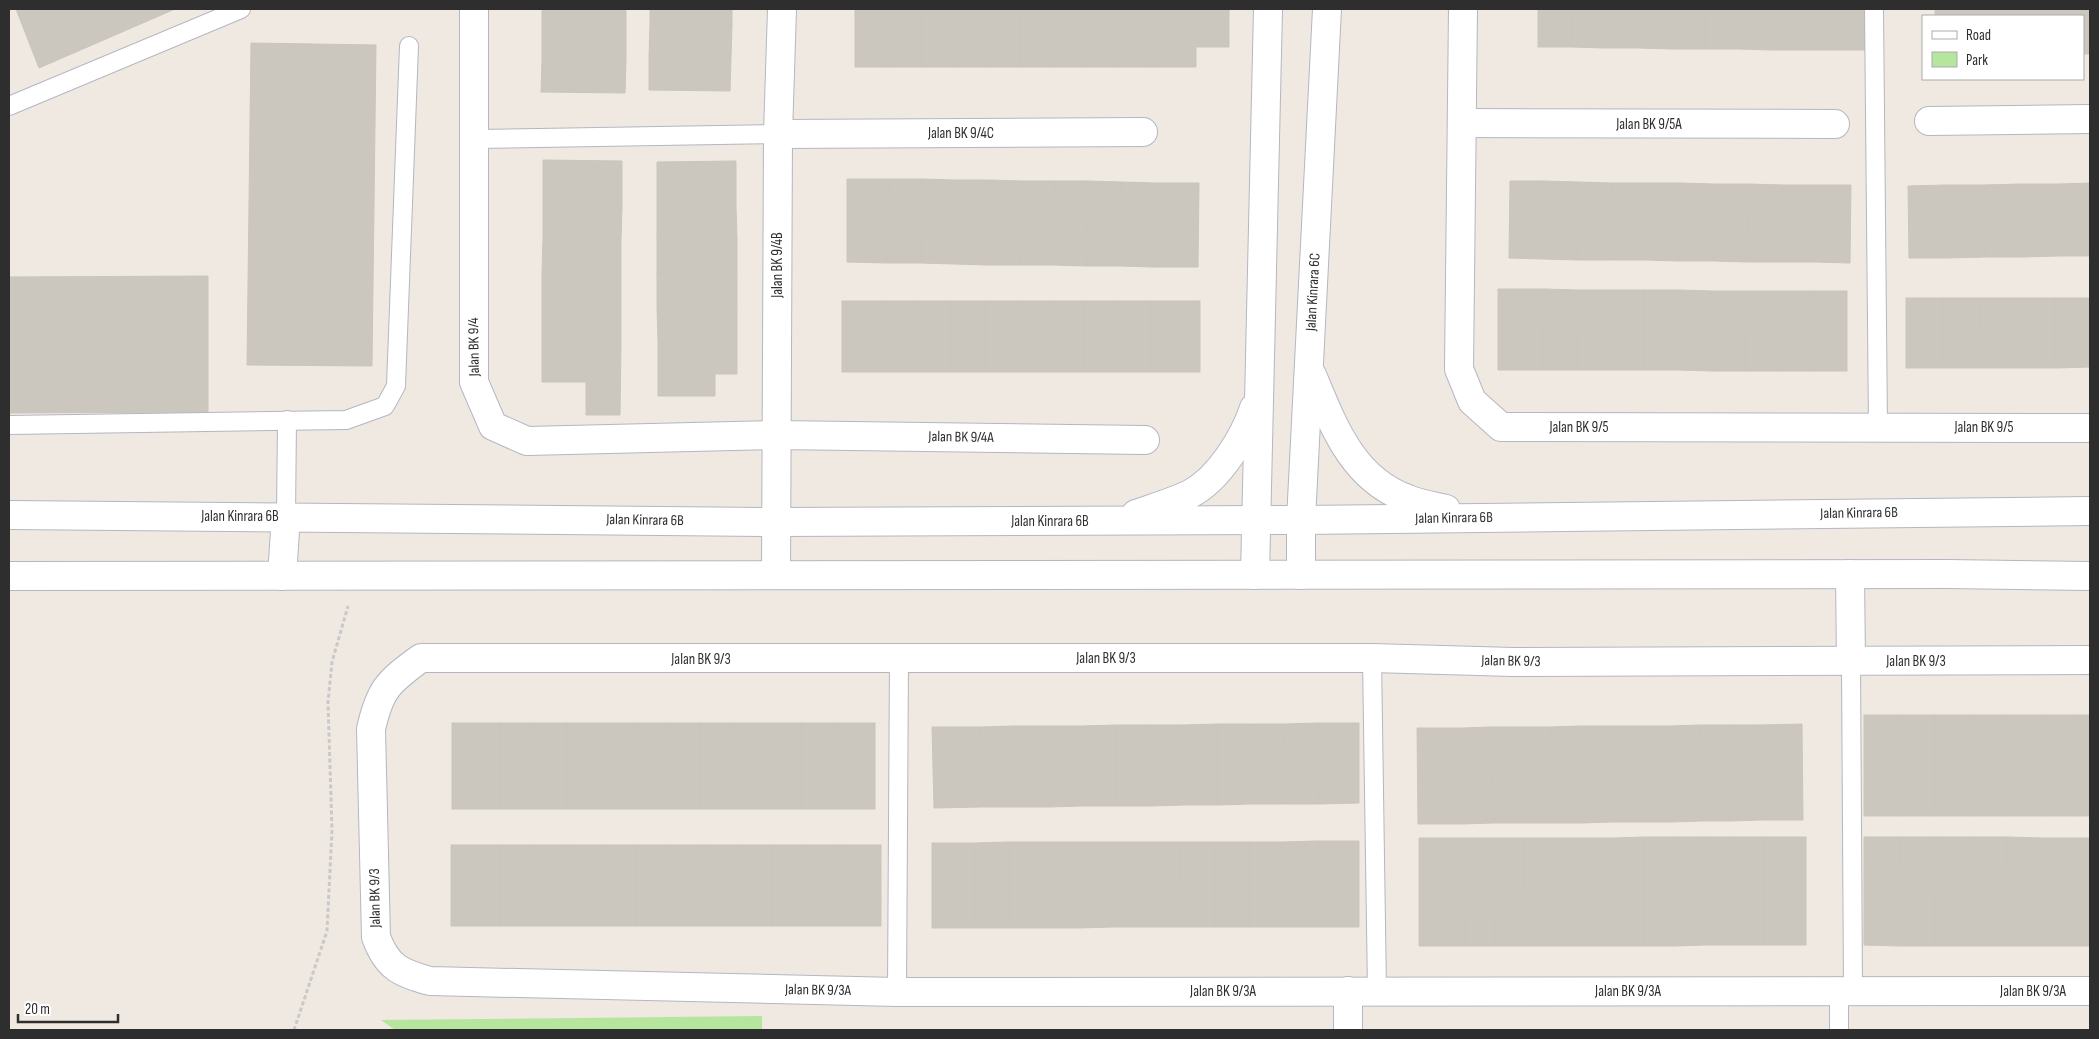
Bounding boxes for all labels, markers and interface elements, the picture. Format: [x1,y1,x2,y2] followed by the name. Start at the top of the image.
[1922,15,2084,80] legend
[1966,26,1991,45] text: Road
[1966,51,1988,70] text: Park
[1615,115,1682,134] street label: Jalan BK 9/5A
[927,124,994,143] street label: Jalan BK 9/4C
[768,232,787,299] street label: Jalan BK 9/4B
[1301,252,1325,333] street label: Jalan Kinrara 6C
[464,317,484,378] street label: Jalan BK 9/4
[1548,418,1609,437] street label: Jalan BK 9/5
[1953,418,2014,437] street label: Jalan BK 9/5
[927,427,994,447] street label: Jalan BK 9/4A
[1819,503,1898,523] street label: Jalan Kinrara 6B
[200,507,279,526] street label: Jalan Kinrara 6B
[1414,508,1493,528] street label: Jalan Kinrara 6B
[605,510,684,530] street label: Jalan Kinrara 6B
[1010,512,1089,531] street label: Jalan Kinrara 6B
[1075,649,1136,668] street label: Jalan BK 9/3
[670,650,731,669] street label: Jalan BK 9/3
[1480,651,1541,671] street label: Jalan BK 9/3
[1885,652,1946,671] street label: Jalan BK 9/3
[365,868,385,929] street label: Jalan BK 9/3
[784,980,852,1000] street label: Jalan BK 9/3A
[1189,982,1256,1001] street label: Jalan BK 9/3A
[1594,982,1661,1001] street label: Jalan BK 9/3A
[1999,982,2066,1001] street label: Jalan BK 9/3A
[18,992,118,1024] scale bar
[25,1000,50,1019] text: 20 m

